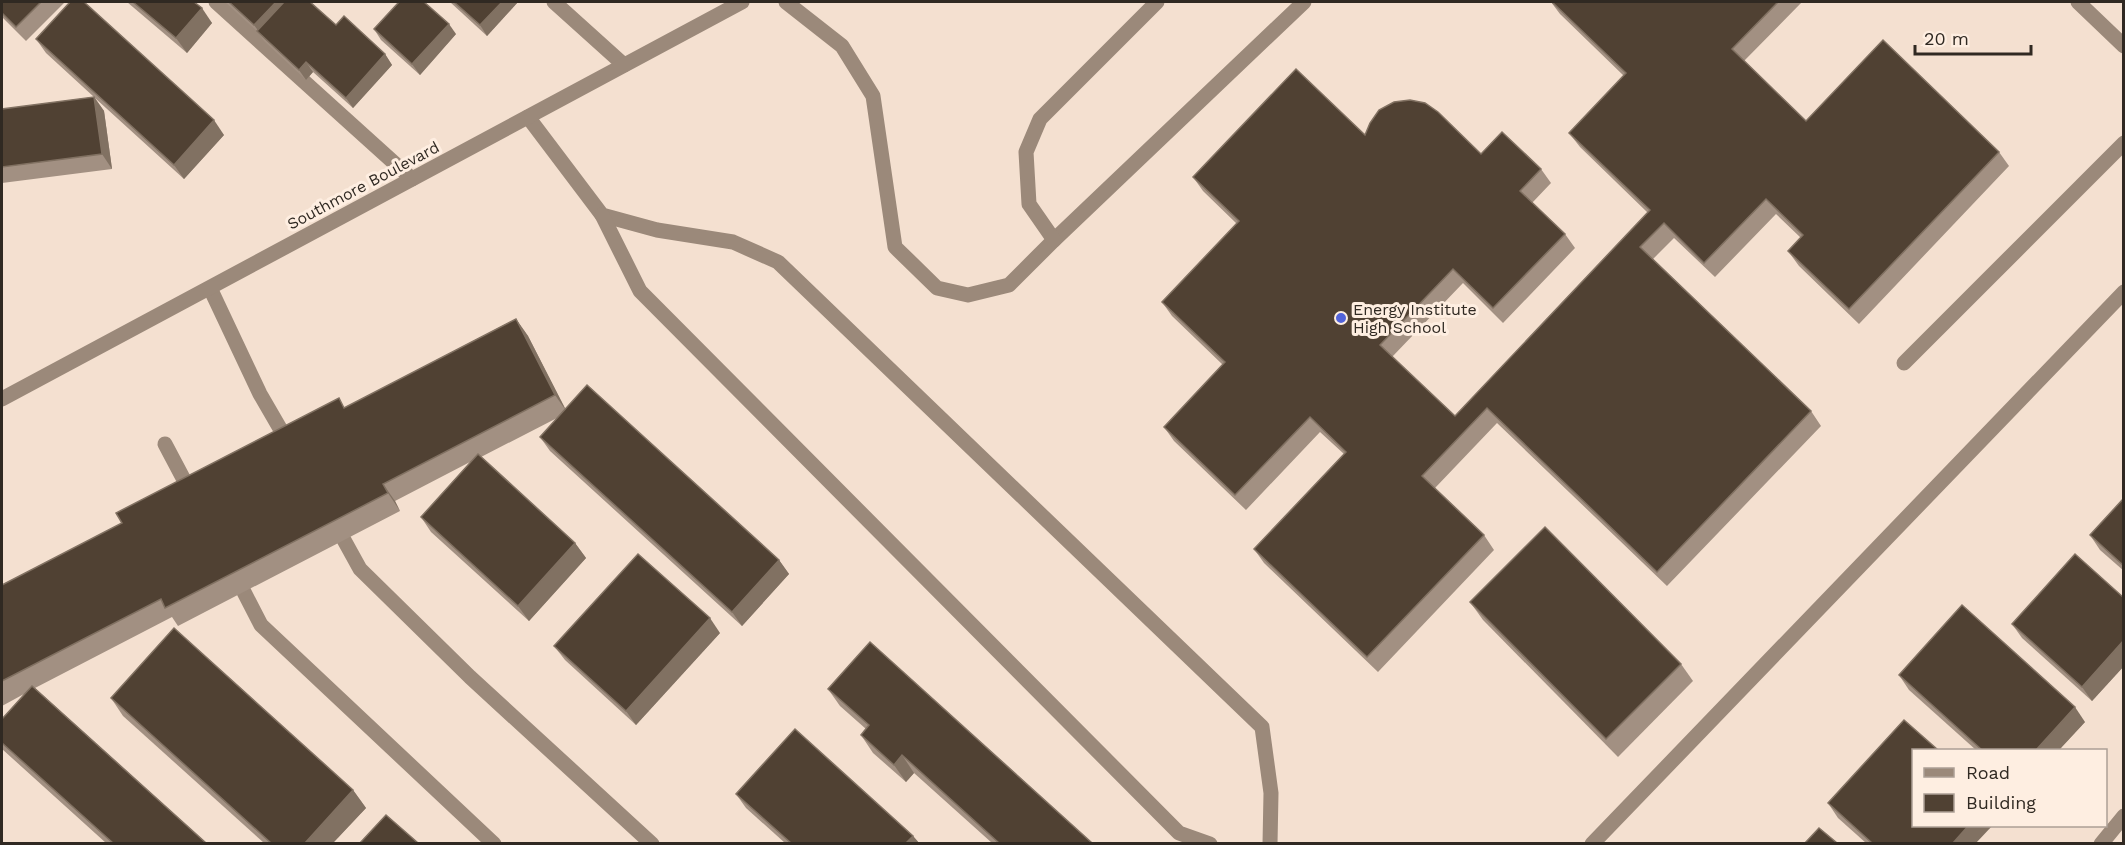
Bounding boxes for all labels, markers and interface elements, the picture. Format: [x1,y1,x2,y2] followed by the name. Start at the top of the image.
[1915,18,2030,56] scale bar
[1924,28,1969,49] text: 20 m
[284,137,443,234] street label: Southmore Boulevard
[1353,300,1477,337] place label: Energy Institute High School
[1334,311,1348,325] marker: Energy Institute High School
[1912,749,2107,827] legend
[1966,762,2010,783] text: Road
[1966,792,2036,813] text: Building

